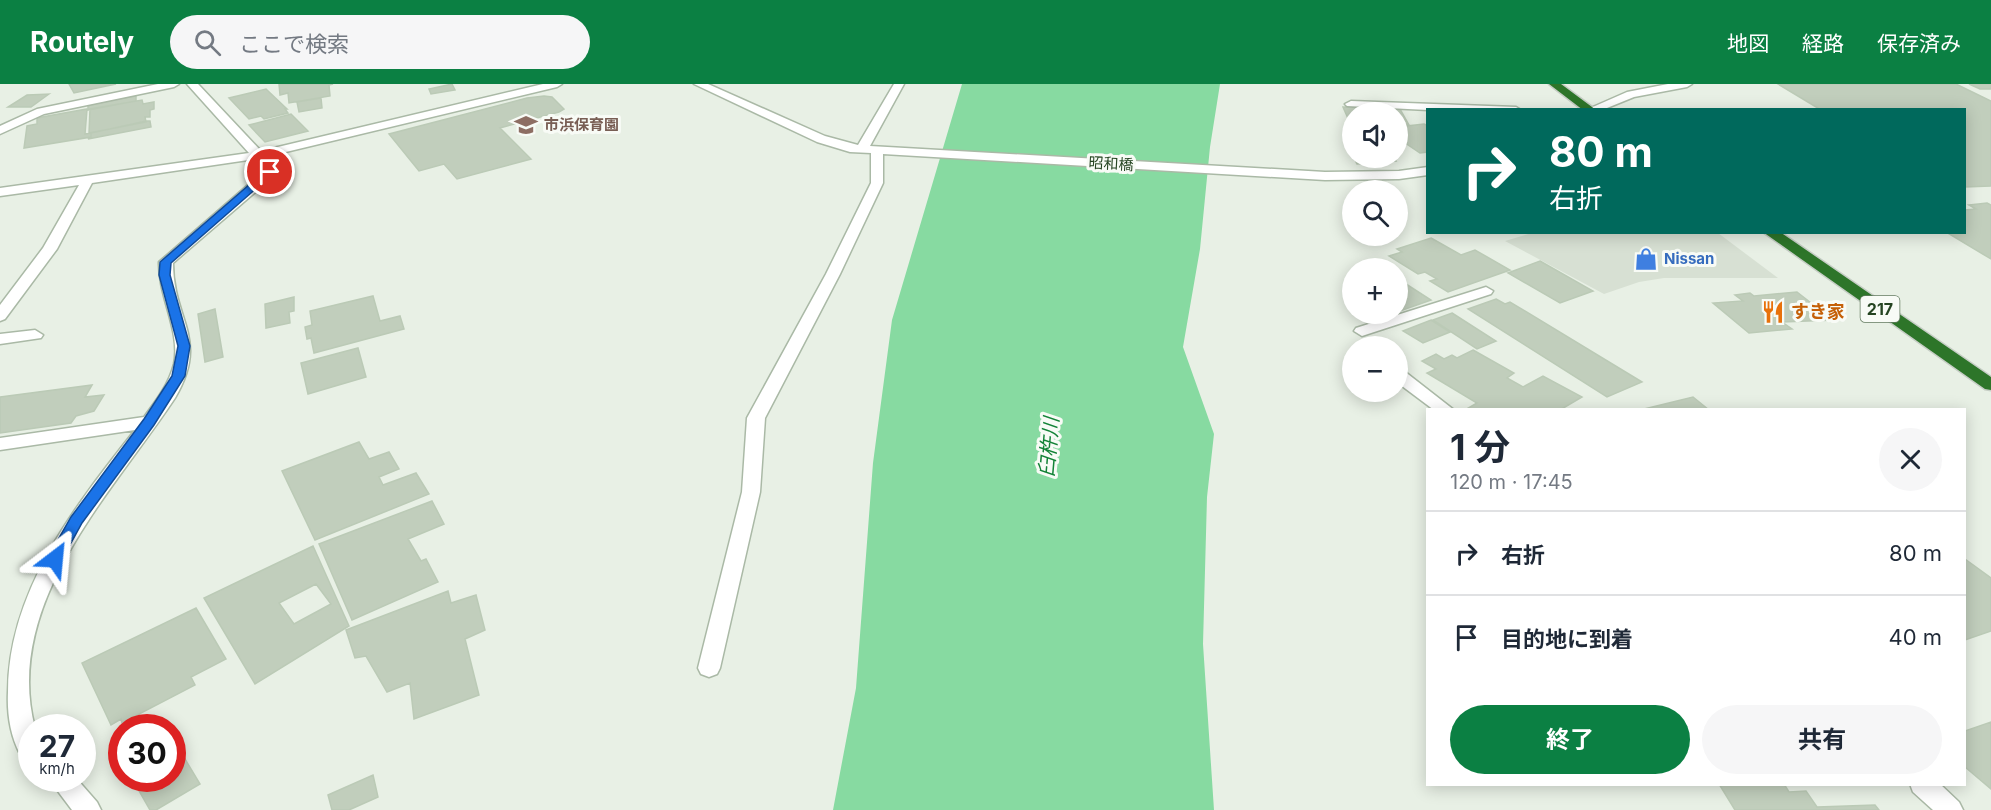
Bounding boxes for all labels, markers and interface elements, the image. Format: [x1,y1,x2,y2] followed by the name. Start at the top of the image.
[170,15,590,69] search box
[30,25,134,59] text: Routely
[191,26,224,59] icon: search
[239,31,349,57] text: ここで検索
[1727,31,1769,56] text: 地図
[1802,31,1844,56] text: 経路
[1877,31,1961,56] text: 保存済み
[1342,102,1408,402] map controls
[1342,102,1408,168] button: sound
[513,112,539,138] school or university icon: 市浜保育園
[544,115,619,134] place label: 市浜保育園
[1549,126,1653,177] text: 80 m
[1450,132,1528,210] icon: right
[244,146,295,197] pin
[1088,153,1134,174] street label: 昭和橋
[253,155,286,188] icon: arrive
[1342,180,1408,246] button: search
[1549,182,1603,215] text: 右折
[1633,246,1659,272] shop icon: Nissan
[1664,249,1714,268] place label: Nissan
[1342,258,1408,324] button: +
[1860,296,1900,322] road number: 217
[1760,299,1786,325] restaurant icon: すき家
[1791,301,1845,322] place label: すき家
[1342,336,1408,402] button: −
[1034,414,1064,478] water label: 臼杵川
[1450,425,1510,469] text: 1 分
[1879,428,1942,491] button: close
[1450,470,1573,494] text: 120 m · 17:45
[23,527,87,591] position arrow
[1450,537,1483,570] icon: right
[1889,540,1942,566] text: 80 m
[1501,542,1545,568] text: 右折
[1450,621,1483,654] icon: arrive
[1888,624,1942,650] text: 40 m
[1501,626,1633,652] text: 目的地に到着
[1450,705,1690,774] button: 終了
[1702,705,1942,774] button: 共有
[108,714,186,792] speed limit sign: 30
[39,728,75,764] text: 27
[39,759,75,778] text: km/h

